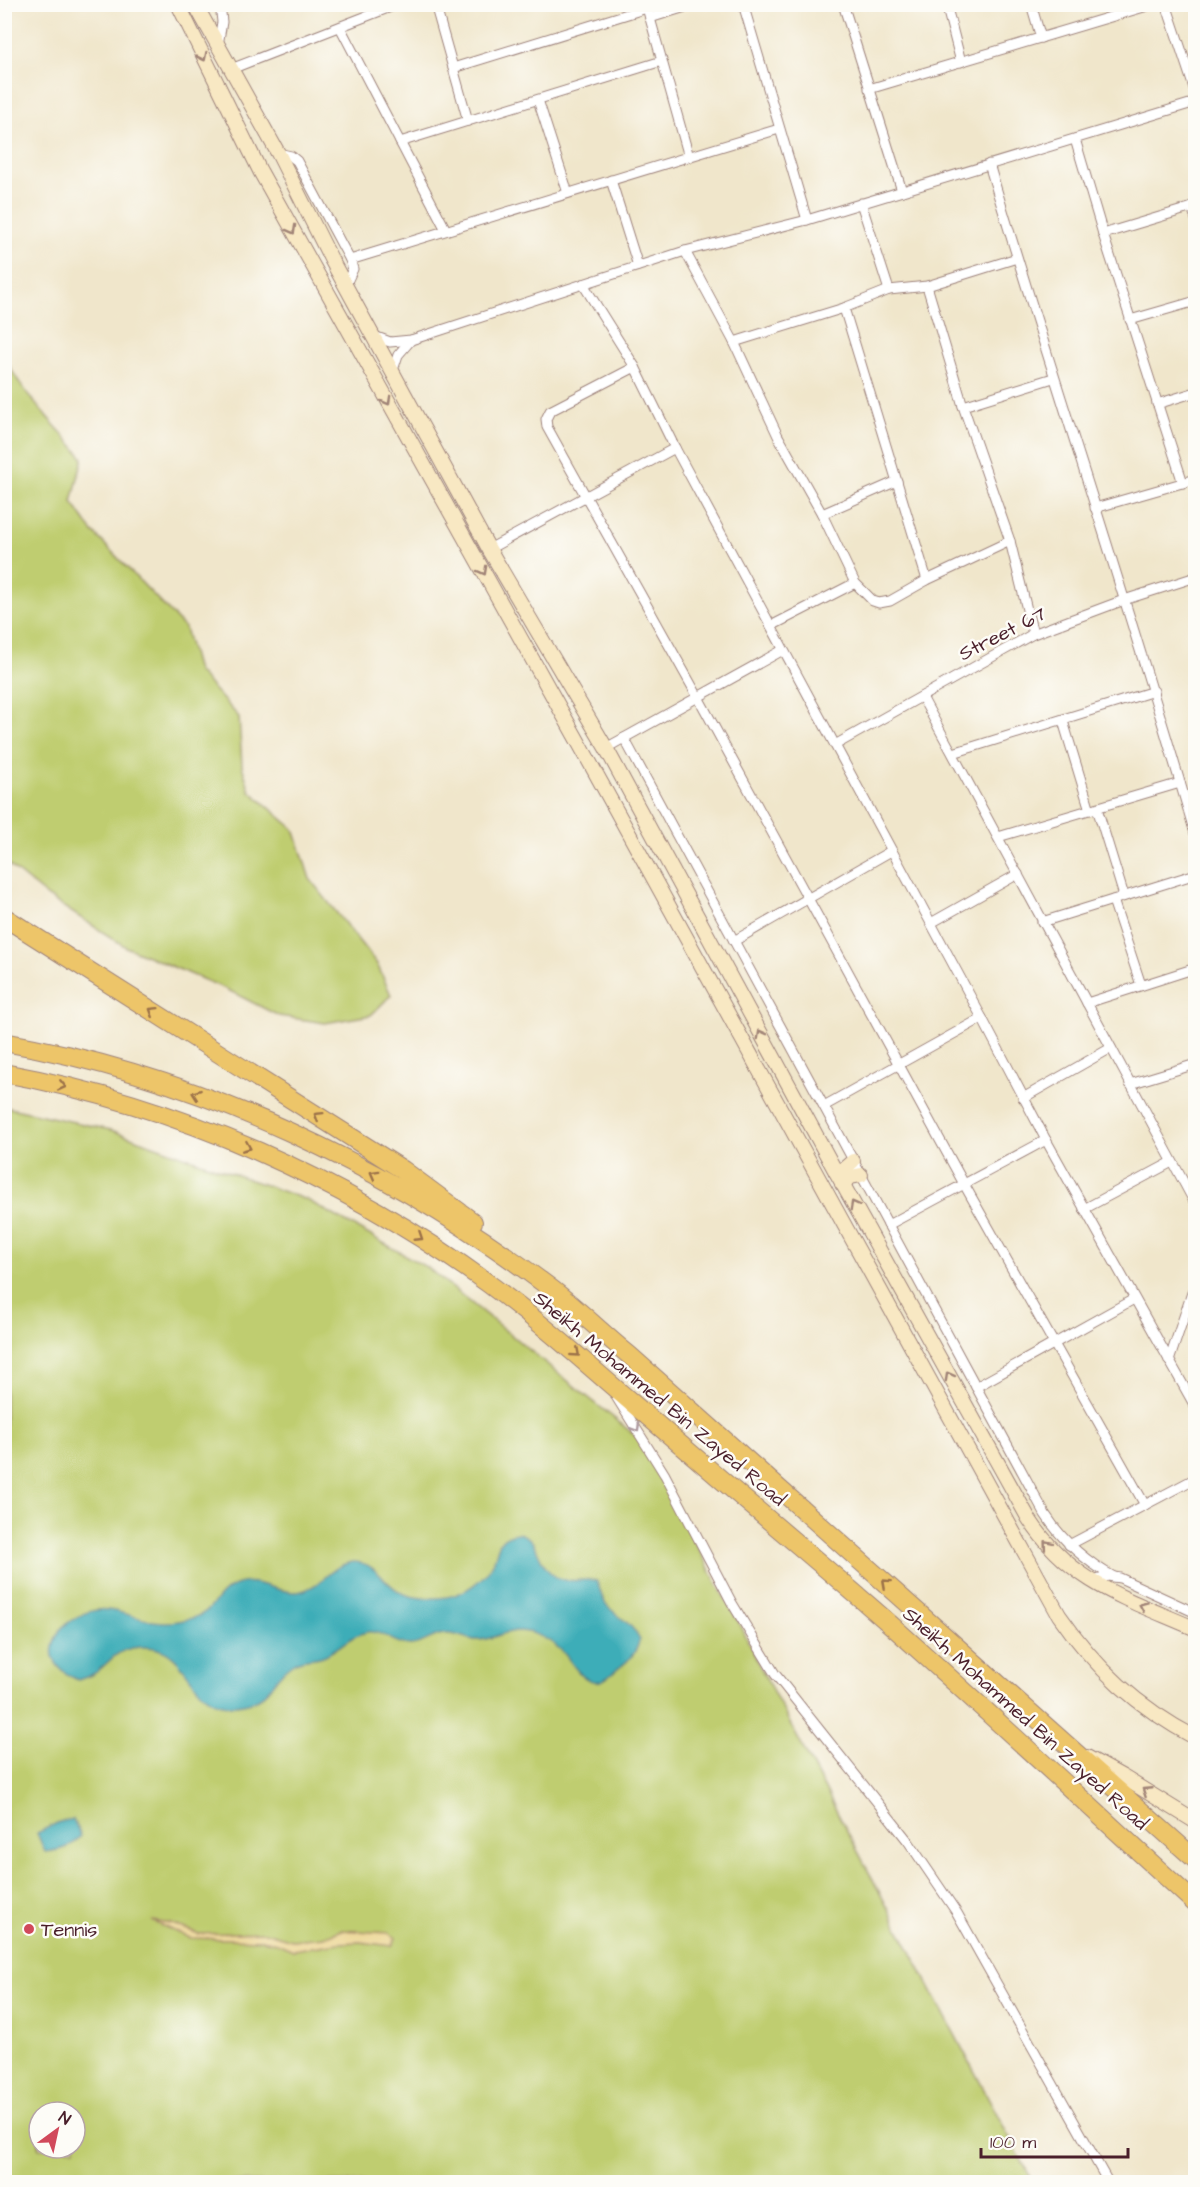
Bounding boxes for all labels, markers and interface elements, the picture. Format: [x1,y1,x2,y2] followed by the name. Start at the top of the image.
[196,51,208,62] one-way arrow
[285,224,296,235] one-way arrow
[380,395,392,405] one-way arrow
[476,565,487,575] one-way arrow
[954,600,1051,668] street label: Street 67
[149,1007,159,1019] one-way arrow
[757,1030,768,1041] one-way arrow
[56,1078,66,1091] one-way arrow
[191,1089,202,1102] one-way arrow
[314,1111,324,1123] one-way arrow
[240,1140,251,1152] one-way arrow
[369,1170,380,1181] one-way arrow
[850,1201,861,1212] one-way arrow
[413,1229,423,1241] one-way arrow
[526,1285,792,1514] street label: Sheikh Mohammed Bin Zayed Road
[569,1346,580,1357] one-way arrow
[945,1372,956,1382] one-way arrow
[629,1422,641,1432] one-way arrow
[1044,1540,1055,1551] one-way arrow
[882,1579,893,1590] one-way arrow
[896,1601,1154,1838] street label: Sheikh Mohammed Bin Zayed Road
[1139,1601,1150,1613] one-way arrow
[1141,1788,1152,1799] one-way arrow
[41,1916,97,1944] place label: Tennis
[22,1922,36,1936] marker: Tennis
[27,2100,87,2160] north arrow
[54,2106,75,2130] text: N
[981,2121,1128,2159] scale bar
[990,2130,1036,2155] text: 100 m

